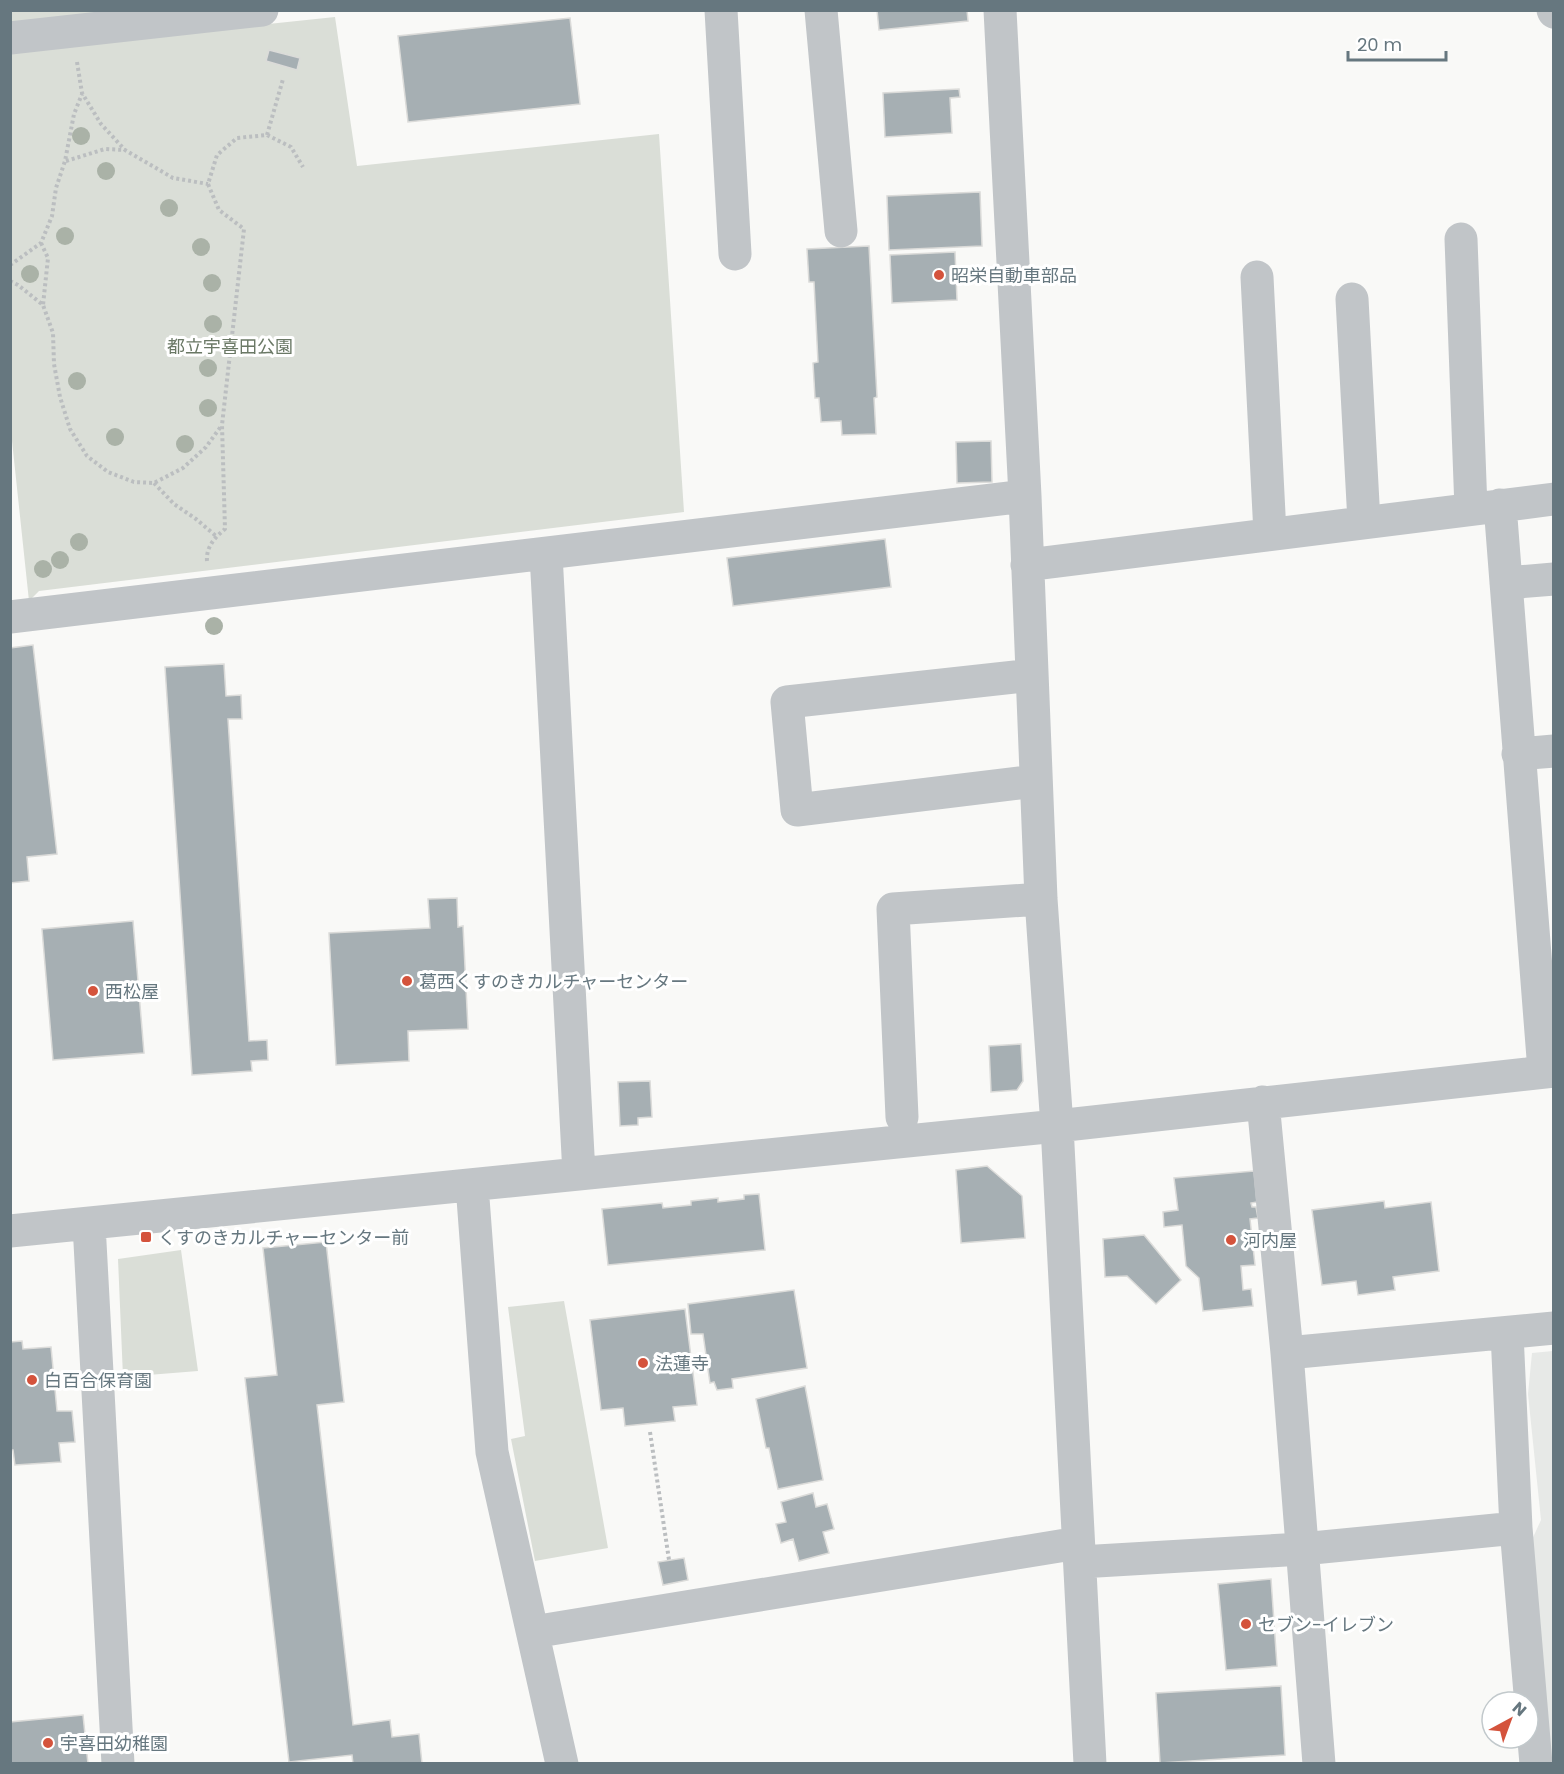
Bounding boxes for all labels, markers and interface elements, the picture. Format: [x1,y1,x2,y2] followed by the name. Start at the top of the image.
[1348,24,1446,62] scale bar
[1357,32,1402,57] text: 20 m
[951,263,1077,288] place label: 昭栄自動車部品
[932,268,946,282] marker: 昭栄自動車部品
[167,334,293,359] park label: 都立宇喜田公園
[419,969,688,994] place label: 葛西くすのきカルチャーセンター
[400,974,414,988] marker: 葛西くすのきカルチャーセンター
[105,979,159,1004] place label: 西松屋
[86,984,100,998] marker: 西松屋
[158,1225,409,1250] place label: くすのきカルチャーセンター前
[1243,1228,1297,1253] place label: 河内屋
[139,1230,153,1244] marker: くすのきカルチャーセンター前
[1224,1233,1238,1247] marker: 河内屋
[655,1351,709,1376] place label: 法蓮寺
[636,1356,650,1370] marker: 法蓮寺
[44,1368,152,1393] place label: 白百合保育園
[25,1373,39,1387] marker: 白百合保育園
[1258,1612,1394,1637] place label: セブン-イレブン
[1239,1617,1253,1631] marker: セブン-イレブン
[1480,1690,1540,1750] north arrow
[1507,1696,1532,1722] text: N
[60,1731,168,1756] place label: 宇喜田幼稚園
[41,1736,55,1750] marker: 宇喜田幼稚園

